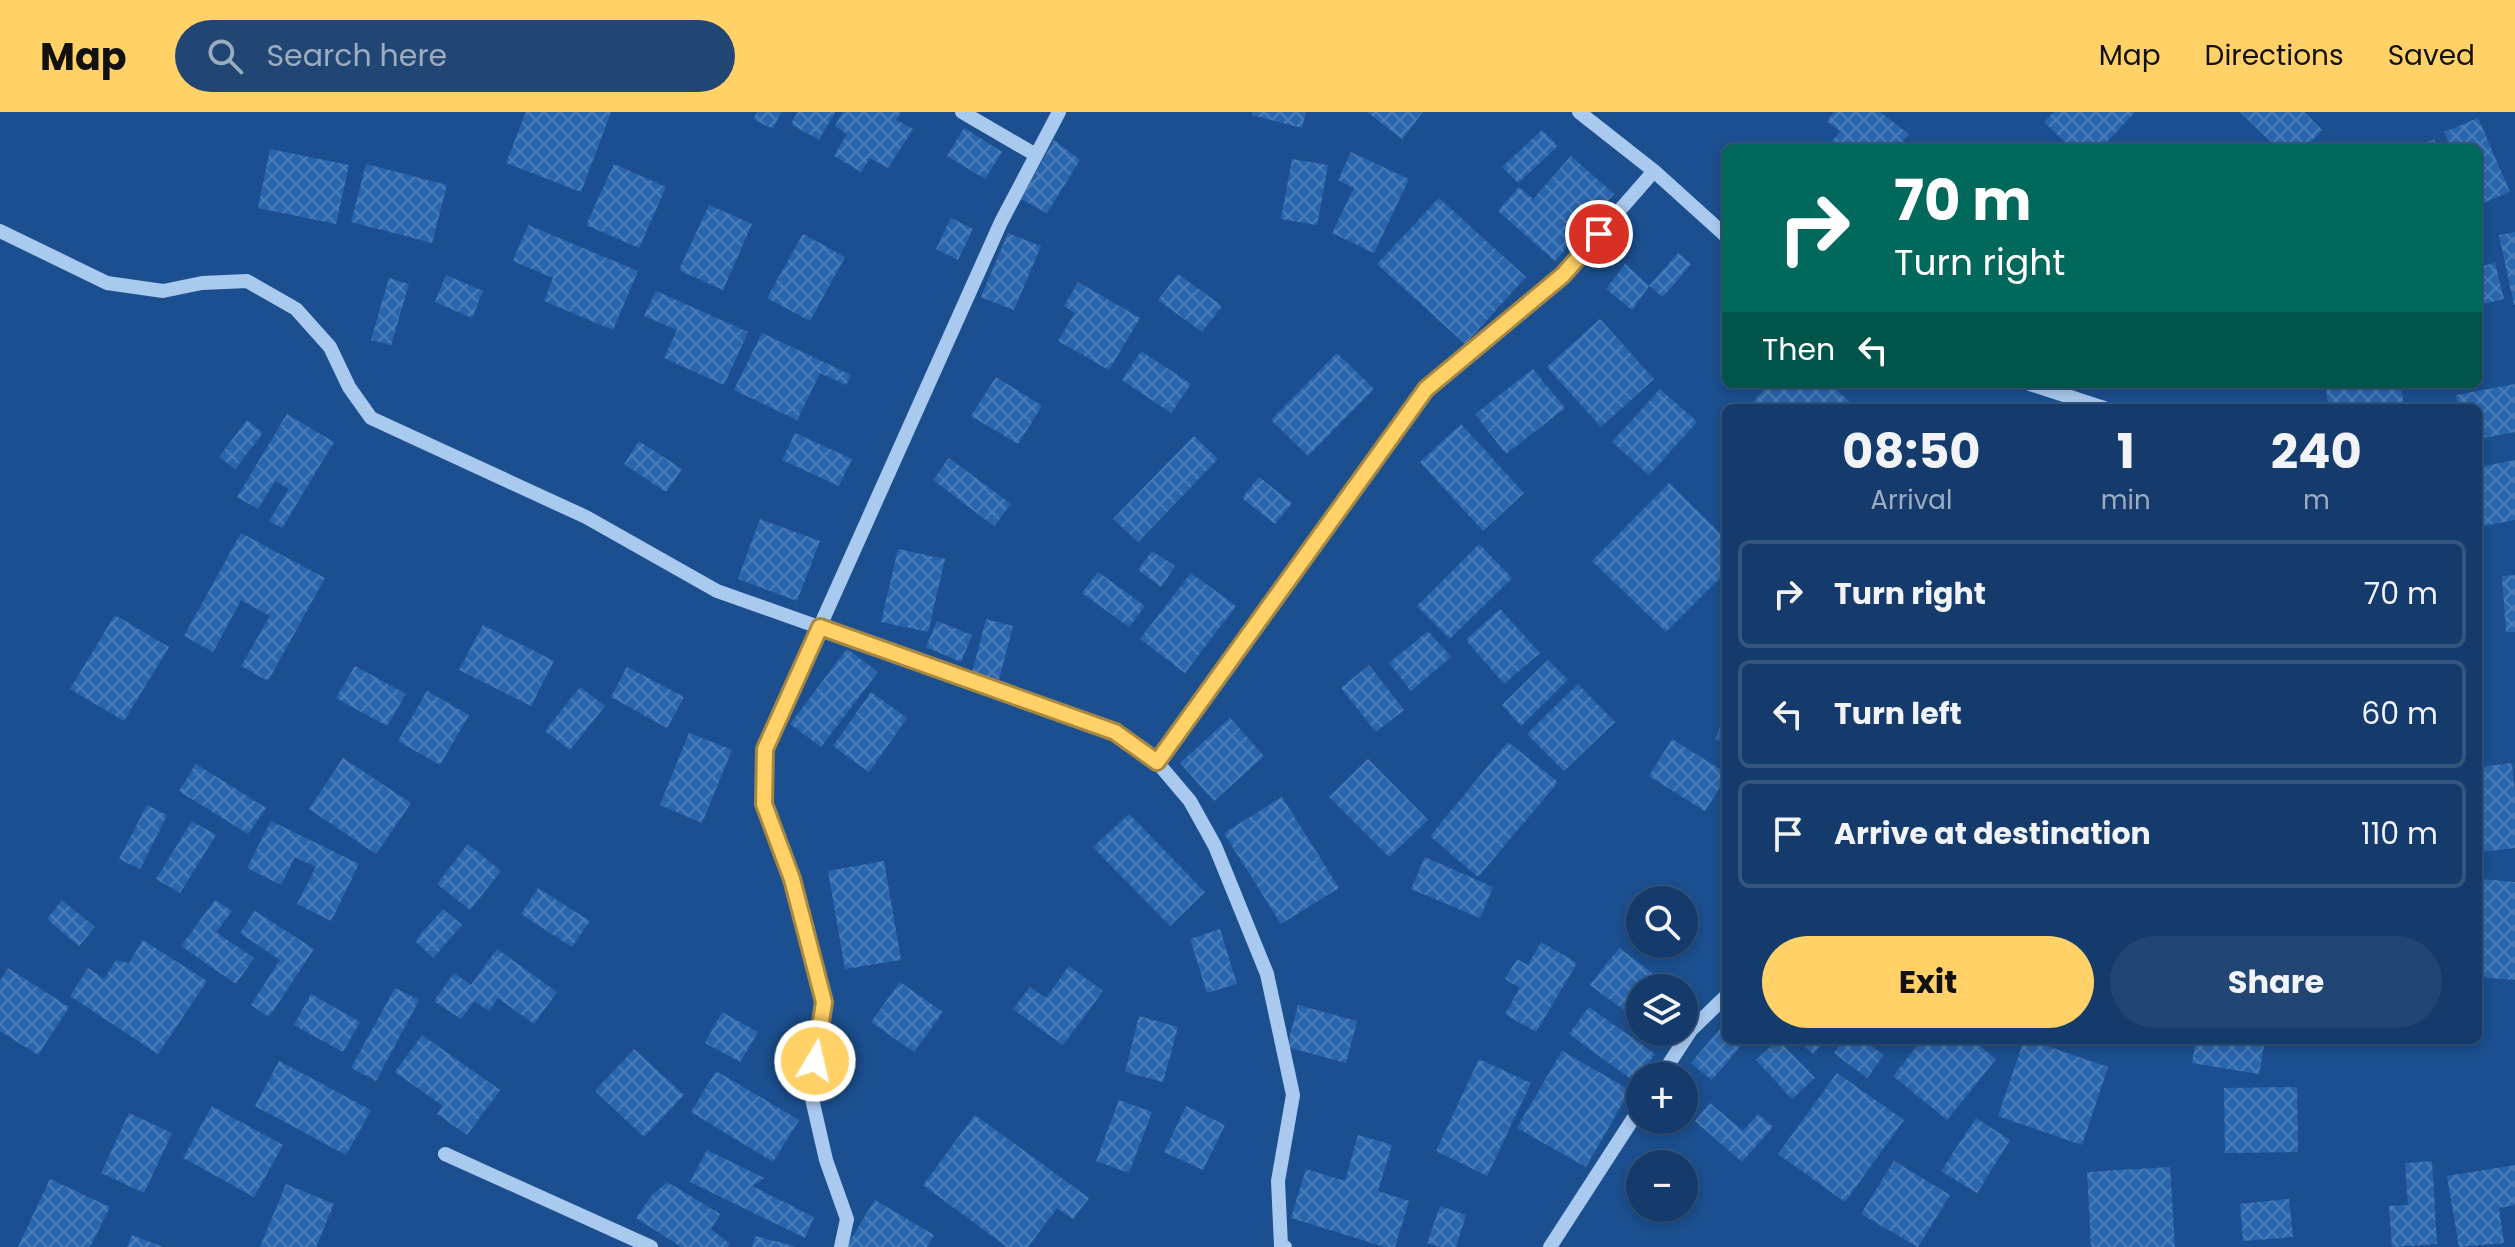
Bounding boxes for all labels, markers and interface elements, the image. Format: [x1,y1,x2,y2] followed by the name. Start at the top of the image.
[175,20,735,92] search box
[40,30,127,83] text: Map
[203,34,247,78] icon: search
[267,34,447,77] text: Search here
[2099,36,2161,75] text: Map
[2205,36,2344,75] text: Directions
[2388,36,2475,75] text: Saved
[1894,161,2032,240] text: 70 m
[1762,176,1866,280] icon: right
[1565,200,1633,268] pin
[1577,212,1621,256] icon: arrive
[1894,237,2065,288] text: Turn right
[1762,328,1835,371] text: Then
[1851,328,1895,372] icon: left
[1842,418,1981,485] text: 08:50
[2117,418,2135,485] text: 1
[2271,418,2362,485] text: 240
[1870,482,1952,518] text: Arrival
[2101,482,2151,518] text: min
[2303,482,2330,518] text: m
[1766,572,1810,616] icon: right
[1834,572,1986,615] text: Turn right
[2364,572,2438,615] text: 70 m
[1766,692,1810,736] icon: left
[1834,692,1962,735] text: Turn left
[2361,692,2438,735] text: 60 m
[1766,812,1810,856] icon: arrive
[1834,812,2151,855] text: Arrive at destination
[2361,812,2438,855] text: 110 m
[1626,886,1698,1222] map controls
[1626,886,1698,958] button: search
[1762,936,2094,1028] button: Exit
[2110,936,2442,1028] button: Share
[1626,974,1698,1046] button: layers
[773,1019,857,1103] position arrow
[1626,1062,1698,1134] button: +
[1626,1150,1698,1222] button: −

